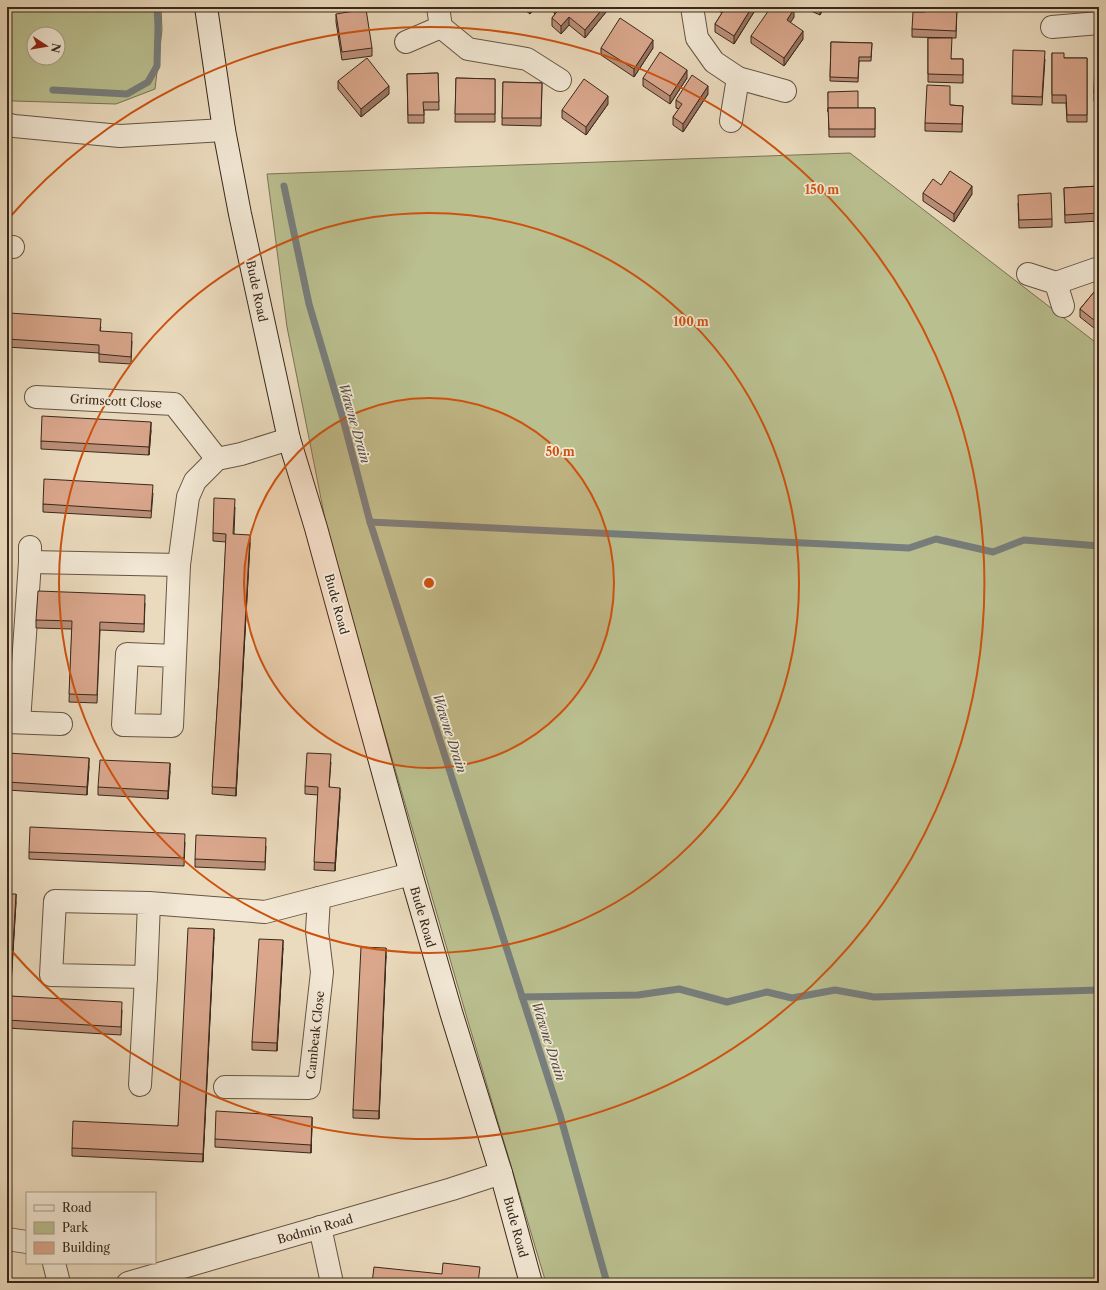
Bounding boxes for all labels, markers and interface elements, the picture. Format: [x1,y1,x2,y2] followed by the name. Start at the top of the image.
[26,26,66,66] north arrow
[48,42,64,55] text: N
[805,182,839,197] text: 150 m
[243,259,271,324] street label: Bude Road
[673,314,709,329] text: 100 m
[336,381,374,465] water label: Wawne Drain
[70,391,163,411] street label: Grimscott Close
[545,444,575,459] text: 50 m
[322,572,353,637] street label: Bude Road
[422,576,436,590] centre of rings
[430,691,470,775] water label: Wawne Drain
[407,885,439,950] street label: Bude Road
[303,990,327,1080] street label: Cambeak Close
[529,999,569,1083] water label: Wawne Drain
[26,1192,156,1264] legend
[501,1195,532,1260] street label: Bude Road
[62,1200,92,1215] text: Road
[275,1211,355,1247] street label: Bodmin Road
[62,1220,89,1235] text: Park
[62,1240,110,1255] text: Building

